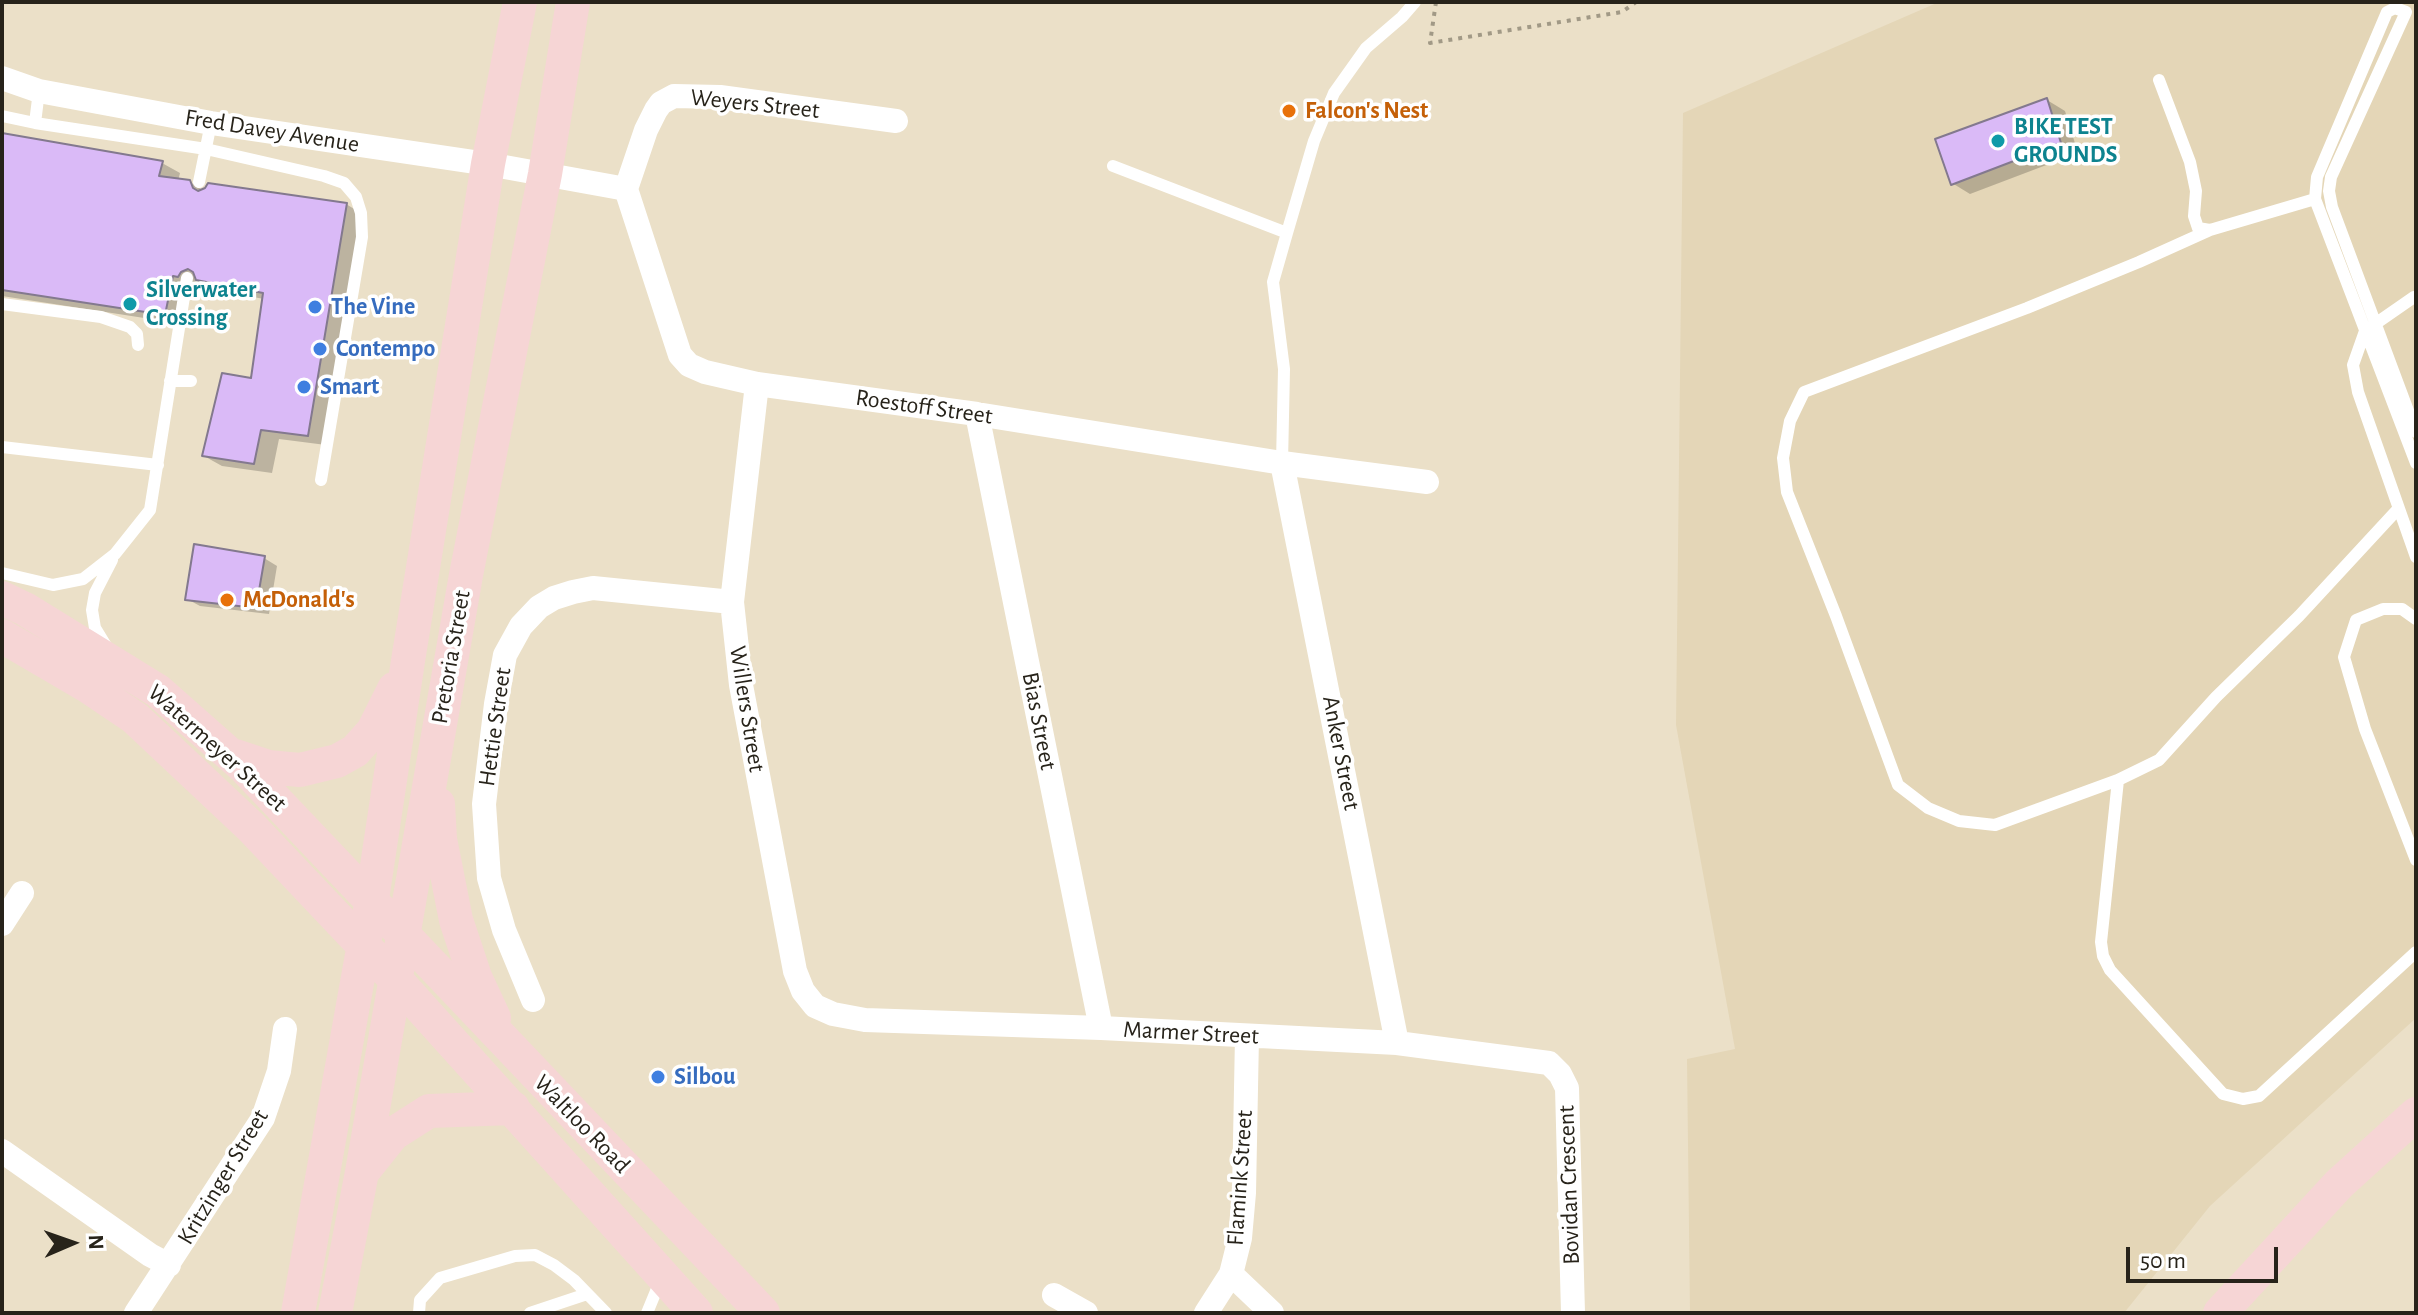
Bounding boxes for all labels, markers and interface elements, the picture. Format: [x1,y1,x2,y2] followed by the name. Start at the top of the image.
[689,83,821,125] street label: Weyers Street
[1305,97,1428,125] place label: Falcon's Nest
[1280,102,1298,120] marker: Falcon's Nest
[183,103,361,159] street label: Fred Davey Avenue
[2014,113,2117,169] place label: BIKE TEST GROUNDS
[1989,132,2007,150] marker: BIKE TEST GROUNDS
[146,276,256,332] place label: Silverwater Crossing
[331,293,415,321] place label: The Vine
[121,295,139,313] marker: Silverwater Crossing
[306,298,324,316] marker: The Vine
[336,335,435,363] place label: Contempo
[311,340,329,358] marker: Contempo
[320,373,379,401] place label: Smart
[295,378,313,396] marker: Smart
[854,383,994,431] street label: Roestoff Street
[243,586,355,614] place label: McDonald's
[425,588,477,726] street label: Pretoria Street
[218,591,236,609] marker: McDonald's
[723,644,771,774] street label: Willers Street
[472,666,518,788] street label: Hettie Street
[1015,670,1063,772] street label: Bias Street
[142,678,292,818] street label: Watermeyer Street
[1316,693,1366,813] street label: Anker Street
[1122,1015,1260,1051] street label: Marmer Street
[674,1063,735,1091] place label: Silbou
[649,1068,667,1086] marker: Silbou
[528,1069,636,1179] street label: Waltloo Road
[171,1104,275,1250] street label: Kritzinger Street
[1552,1105,1586,1265] street label: Bovidan Crescent
[1221,1109,1259,1247] street label: Flamink Street
[32,1203,112,1283] north arrow
[2130,1231,2282,1281] scale bar
[85,1234,107,1250] text: N
[2140,1249,2186,1273] text: 50 m

